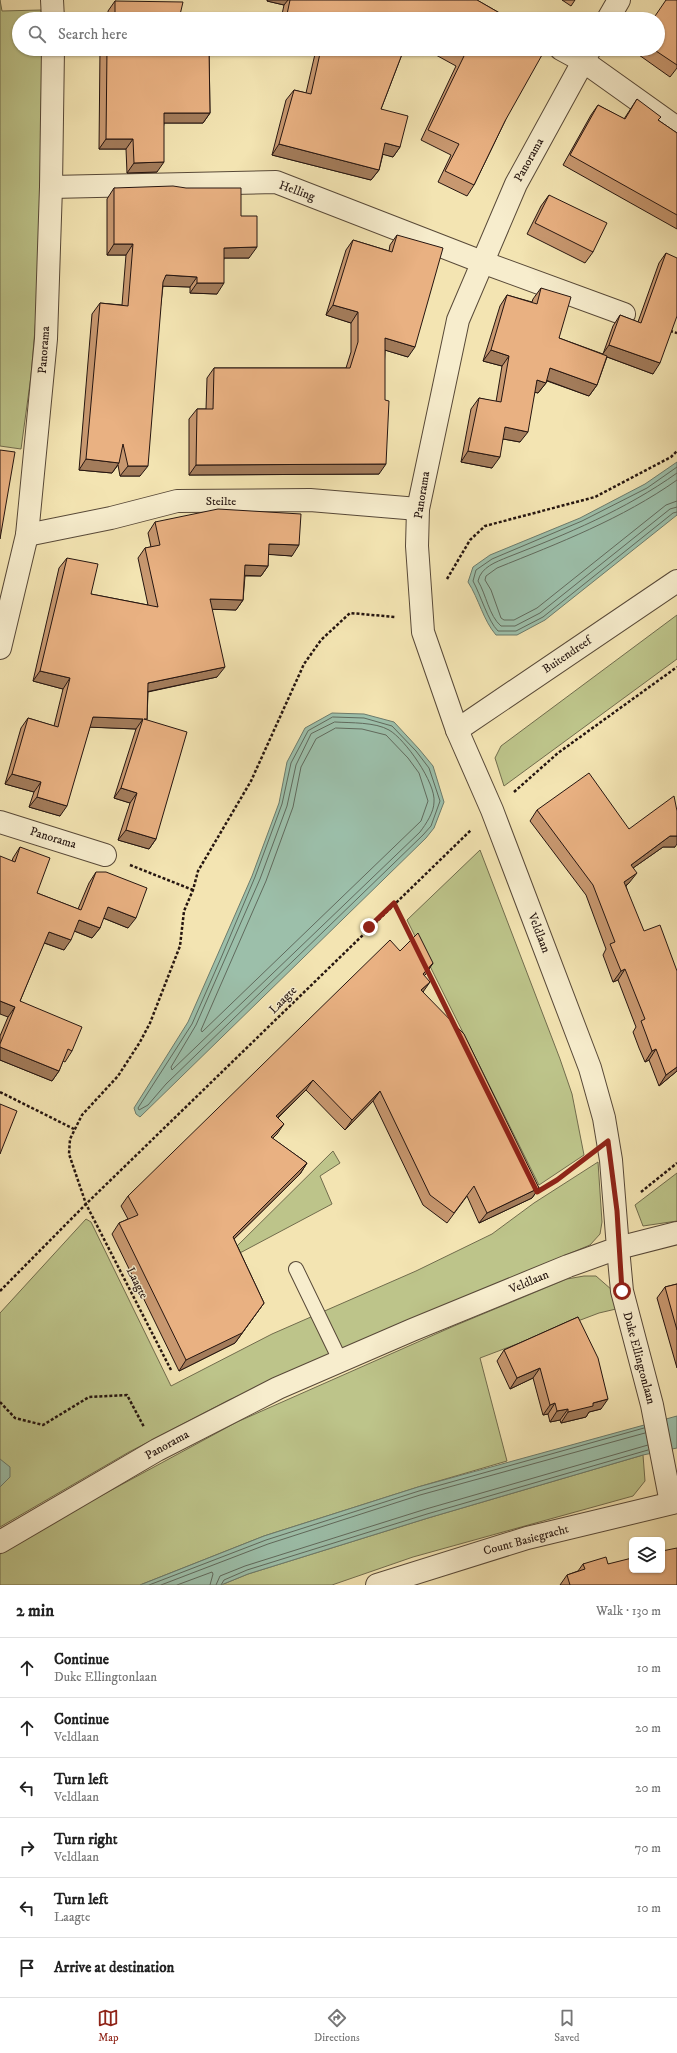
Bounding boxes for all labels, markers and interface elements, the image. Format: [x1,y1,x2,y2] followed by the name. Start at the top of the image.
[12,12,665,56] search box
[26,23,48,45] icon: search
[58,25,127,44] text: Search here
[511,135,548,185] street label: Panorama
[277,178,317,204] street label: Helling
[35,325,53,374] street label: Panorama
[411,469,433,520] street label: Panorama
[206,494,236,509] street label: Steilte
[540,632,596,677] street label: Buitendreef
[28,824,79,852] street label: Panorama
[524,910,554,956] street label: Veldlaan
[360,918,378,936] route end
[266,983,300,1017] street label: Laagte
[123,1265,151,1301] street label: Laagte
[506,1267,552,1297] street label: Veldlaan
[613,1282,631,1300] route start
[619,1310,659,1407] street label: Duke Ellingtonlaan
[142,1426,192,1463] street label: Panorama
[482,1521,570,1559] street label: Count Basiegracht
[629,1537,665,1573] map controls
[629,1537,665,1573] button: layers
[16,1600,54,1622] text: 2 min
[596,1603,661,1619] text: Walk · 130 m
[54,1650,109,1669] text: Continue
[16,1657,38,1679] icon: ahead
[637,1660,661,1676] text: 10 m
[54,1669,157,1685] text: Duke Ellingtonlaan
[54,1710,109,1729] text: Continue
[16,1717,38,1739] icon: ahead
[635,1720,661,1736] text: 20 m
[54,1729,99,1745] text: Veldlaan
[54,1770,108,1789] text: Turn left
[16,1777,38,1799] icon: left
[635,1780,661,1796] text: 20 m
[54,1789,99,1805] text: Veldlaan
[54,1830,117,1849] text: Turn right
[16,1837,38,1859] icon: right
[635,1840,661,1856] text: 70 m
[54,1849,99,1865] text: Veldlaan
[54,1890,108,1909] text: Turn left
[16,1897,38,1919] icon: left
[637,1900,661,1916] text: 10 m
[54,1909,90,1925] text: Laagte
[16,1957,38,1979] icon: arrive
[54,1958,174,1977] text: Arrive at destination
[97,2007,119,2045] tab: Map
[314,2007,360,2045] tab: Directions
[554,2007,580,2045] tab: Saved

